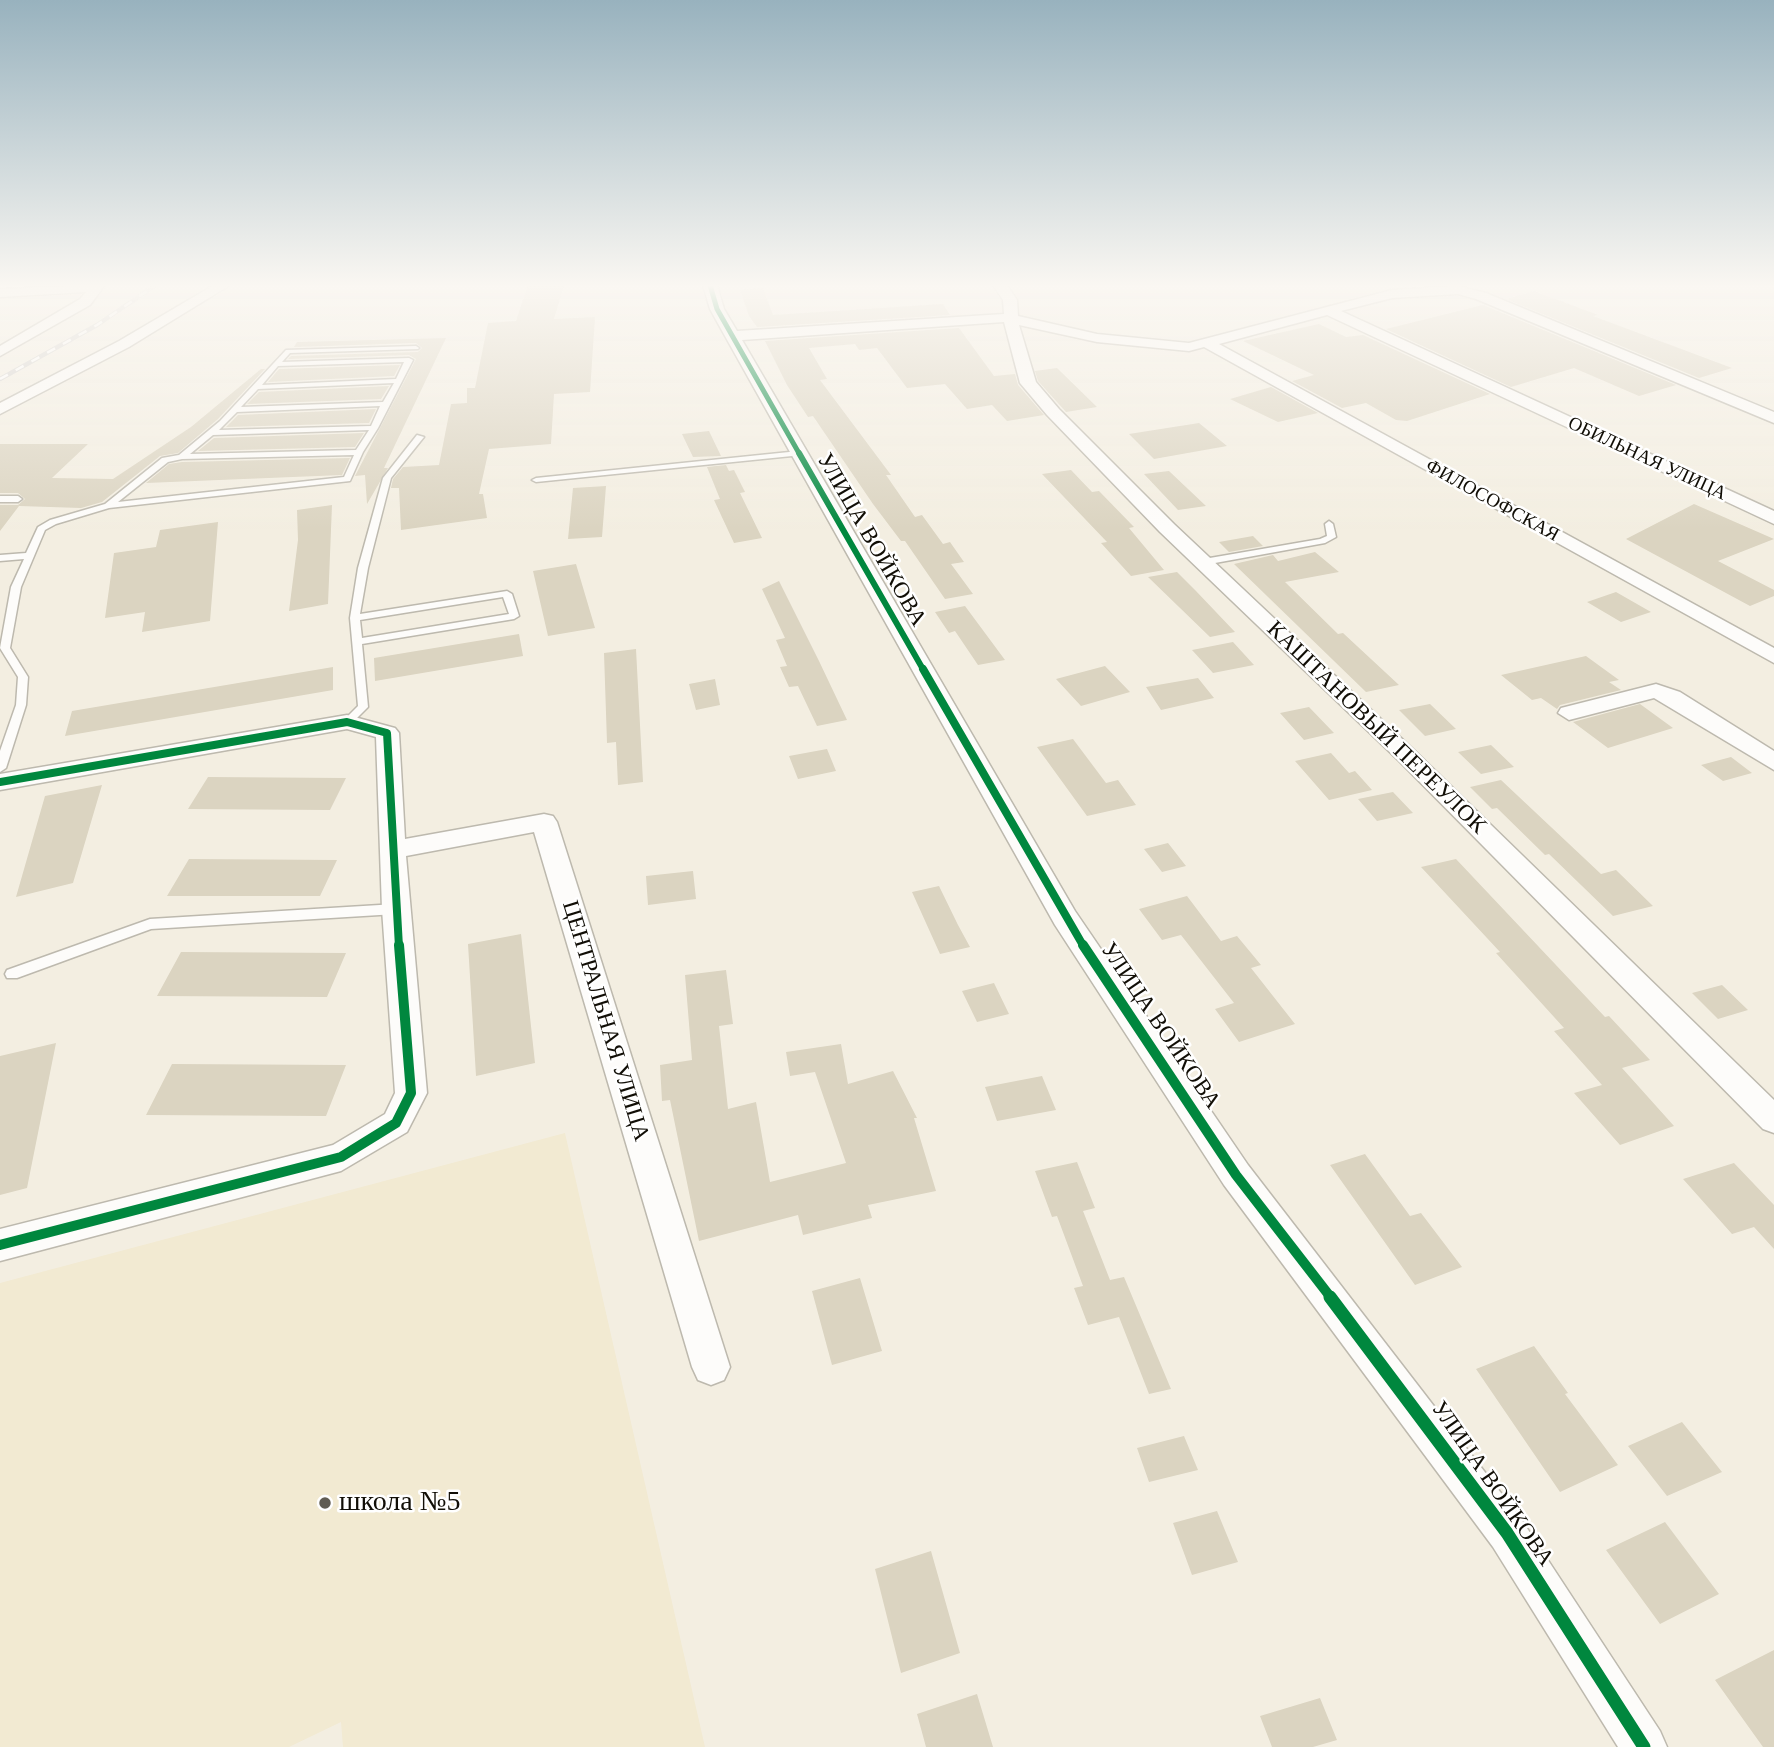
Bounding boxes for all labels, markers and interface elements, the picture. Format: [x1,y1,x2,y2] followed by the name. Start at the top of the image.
[1564,412,1730,506] street label: ОБИЛЬНАЯ УЛИЦА
[810,449,932,631] street label: УЛИЦА ВОЙКОВА
[1421,455,1563,547] street label: ФИЛОСОФСКАЯ
[1261,616,1491,840] street label: КАШТАНОВЫЙ ПЕРЕУЛОК
[555,897,655,1145] street label: ЦЕНТРАЛЬНАЯ УЛИЦА
[1094,937,1226,1115] street label: УЛИЦА ВОЙКОВА
[1425,1396,1559,1572] street label: УЛИЦА ВОЙКОВА
[339,1486,460,1520] place label: школа №5
[317,1495,333,1511] marker: школа №5

